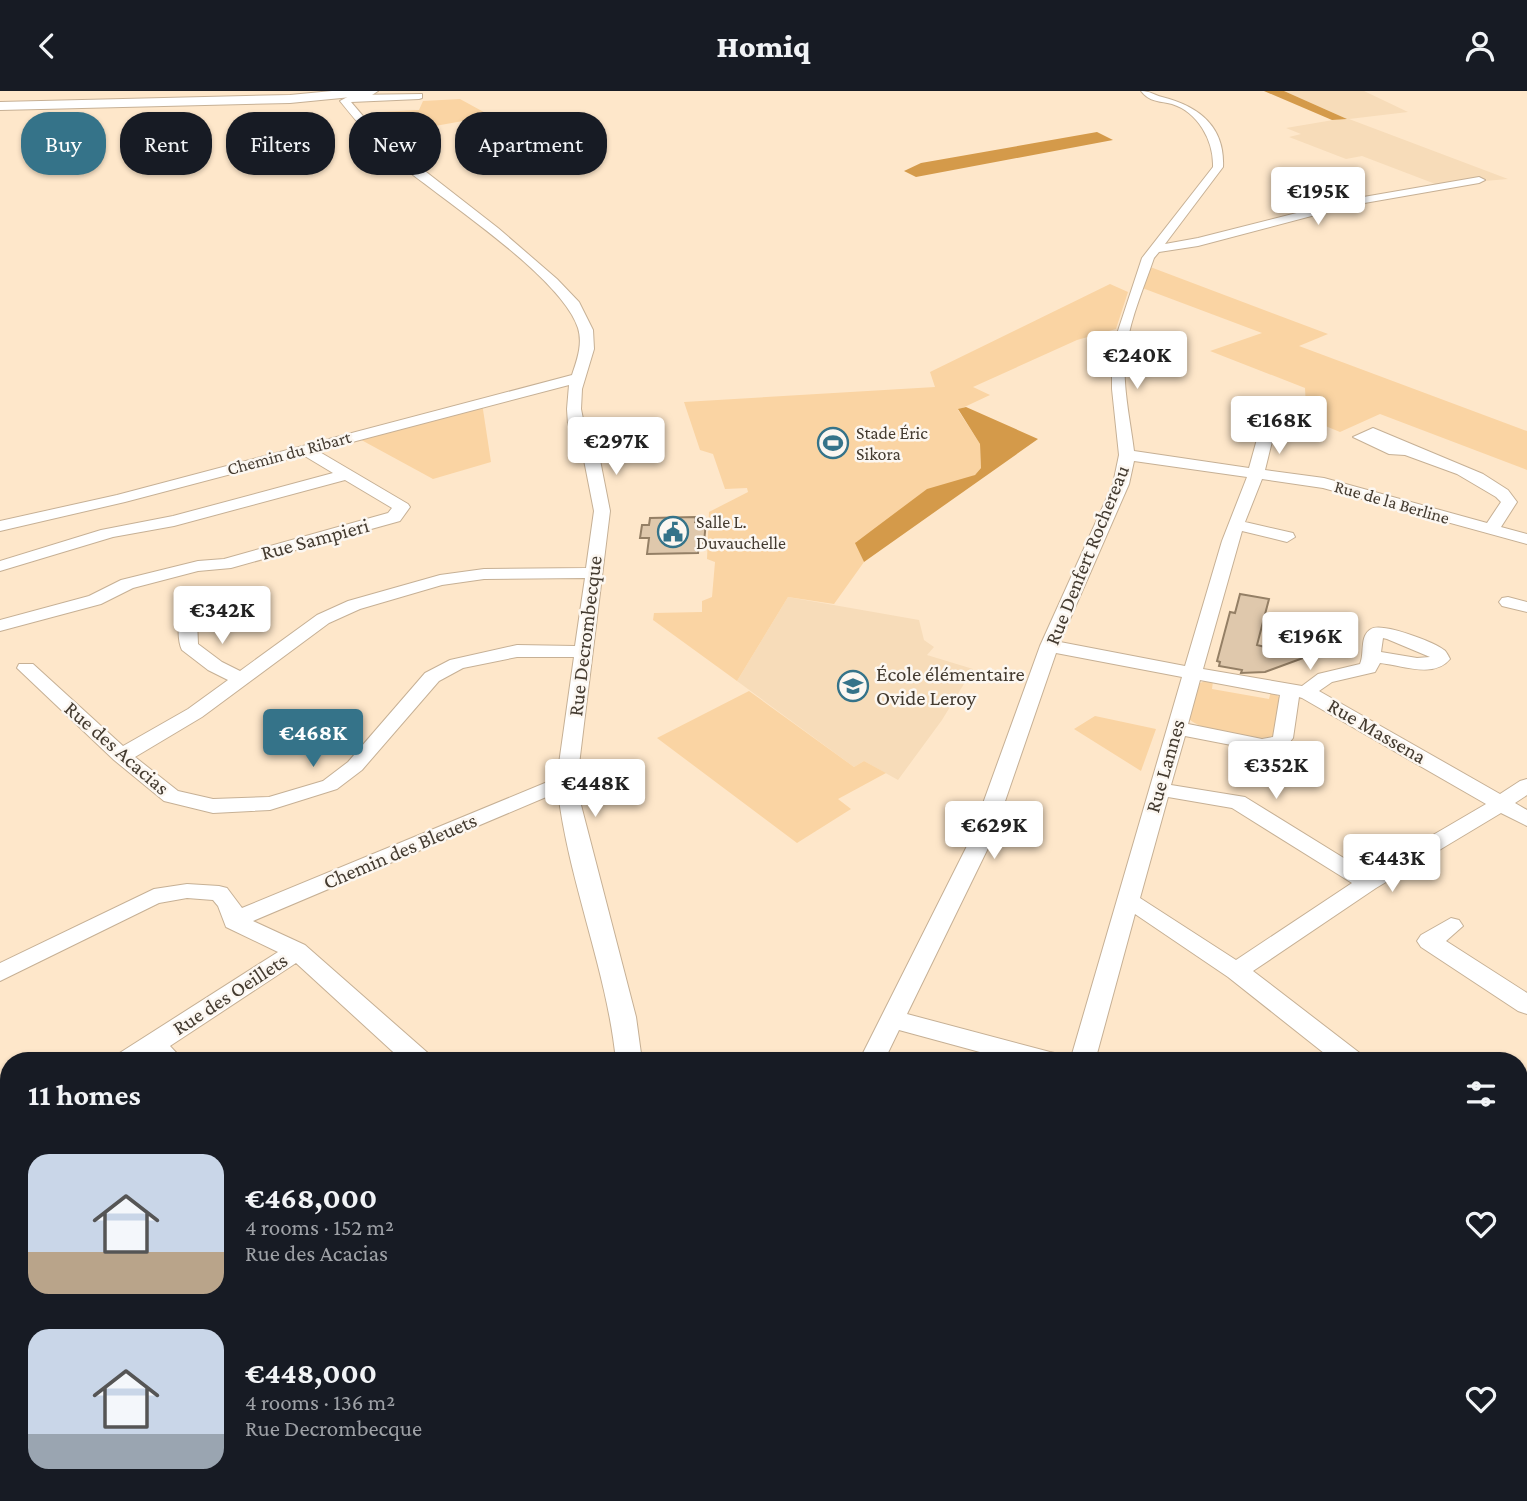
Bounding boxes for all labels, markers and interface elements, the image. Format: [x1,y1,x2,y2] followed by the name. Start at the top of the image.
[28,27,66,65] icon: back
[1461,27,1499,65] icon: person
[716,28,811,64] text: Homiq
[21,112,106,175] chip: Buy
[120,112,212,175] chip: Rent
[226,112,335,175] chip: Filters
[349,112,441,175] chip: New
[455,112,607,175] chip: Apartment
[1269,167,1367,227] pin: €195K
[1287,177,1349,203] text: €195K
[1088,331,1186,391] pin: €240K
[1103,341,1171,367] text: €240K
[1230,397,1328,456] pin: €168K
[1247,406,1311,432] text: €168K
[567,417,665,477] pin: €297K
[856,423,928,464] place label: Stade Éric Sikora
[816,426,850,460] sports icon: Stade Éric Sikora
[225,427,354,479] street label: Chemin du Ribart
[584,427,648,453] text: €297K
[1040,462,1134,648] street label: Rue Denfert Rochereau
[1332,476,1452,528] street label: Rue de la Berline
[696,512,786,553] place label: Salle L. Duvauchelle
[258,513,372,565] street label: Rue Sampieri
[656,515,690,549] public building icon: Salle L. Duvauchelle
[563,554,607,718] street label: Rue Decrombecque
[173,587,271,646] pin: €342K
[190,596,254,622] text: €342K
[1261,613,1359,672] pin: €196K
[1278,622,1342,648] text: €196K
[876,662,1025,710] place label: École élémentaire Ovide Leroy
[836,669,870,703] school or university icon: École élémentaire Ovide Leroy
[1324,693,1431,769] street label: Rue Massena
[60,696,174,800] street label: Rue des Acacias
[264,709,362,769] pin: €468K
[1140,717,1190,815] street label: Rue Lannes
[279,719,347,745] text: €468K
[1227,741,1325,801] pin: €352K
[1244,751,1308,777] text: €352K
[546,759,644,819] pin: €448K
[561,769,629,795] text: €448K
[945,801,1043,861] pin: €629K
[320,808,480,894] street label: Chemin des Bleuets
[961,811,1027,837] text: €629K
[1343,835,1441,894] pin: €443K
[1359,844,1425,870] text: €443K
[168,948,292,1040] street label: Rue des Oeillets
[1462,1075,1500,1113] icon: filters
[28,1078,141,1111] text: 11 homes
[245,1181,377,1214] text: €468,000
[84,1182,168,1266] icon: home
[1462,1205,1500,1243] icon: heart
[245,1214,394,1240] text: 4 rooms · 152 m²
[245,1240,388,1266] text: Rue des Acacias
[245,1356,377,1389] text: €448,000
[84,1357,168,1441] icon: home
[1462,1380,1500,1418] icon: heart
[245,1389,395,1415] text: 4 rooms · 136 m²
[245,1415,422,1441] text: Rue Decrombecque

